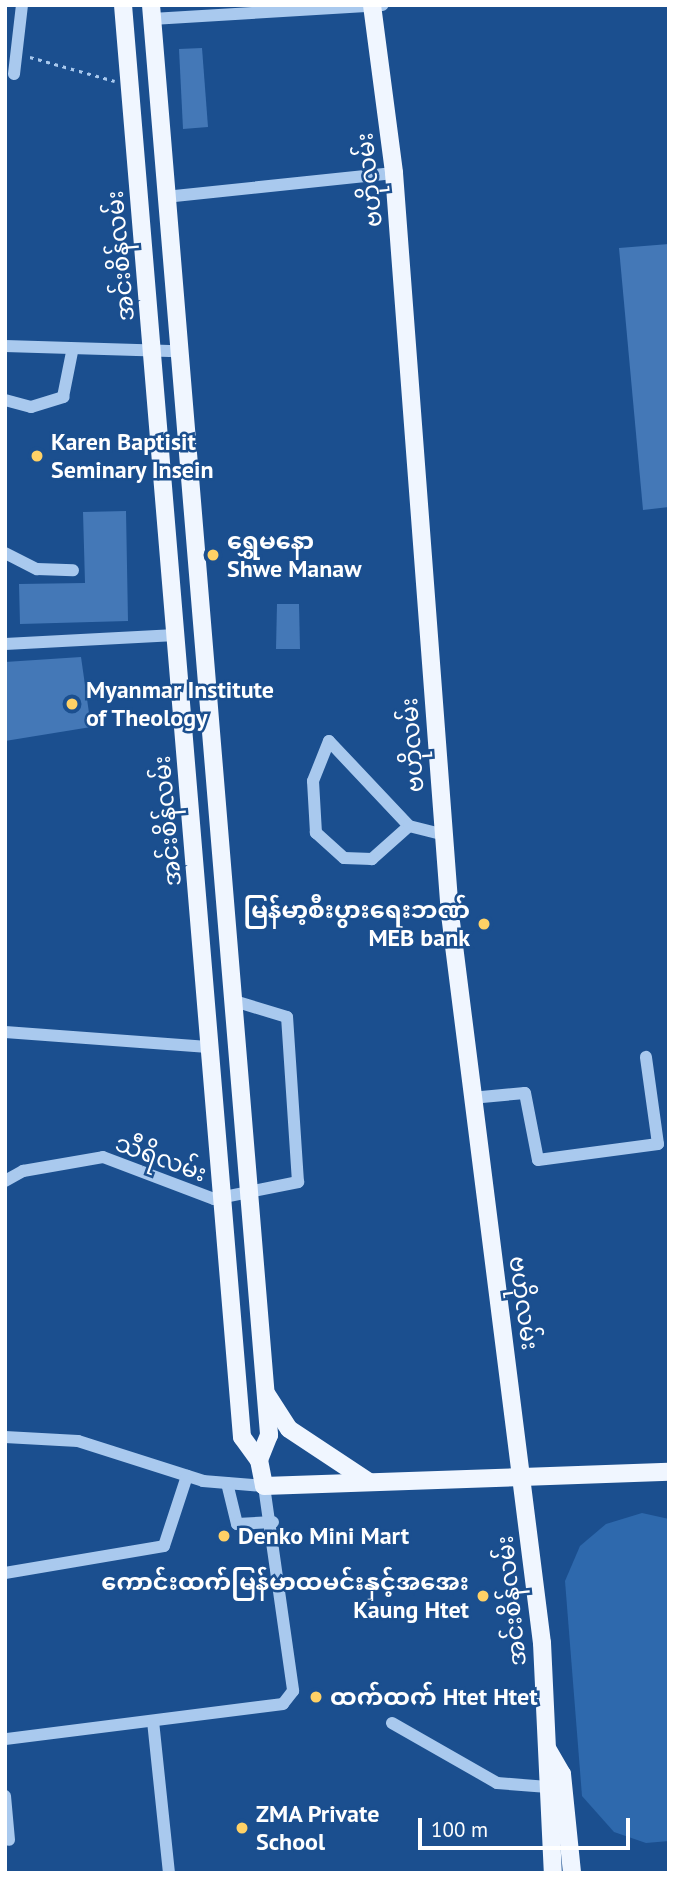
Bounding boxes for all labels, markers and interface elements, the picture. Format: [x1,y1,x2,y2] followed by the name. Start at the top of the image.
[350,131,388,229] street label: ဗဟိုလမ်း
[100,190,140,322] street label: အင်းစိန်လမ်း
[51,428,214,484] place label: Karen Baptisit Seminary Insein
[29,448,45,464] marker: Karen Baptisit Seminary Insein
[227,527,362,583] place label: ရွှေမနော Shwe Manaw
[205,547,221,563] marker: ရွှေမနော Shwe Manaw
[86,676,274,732] place label: Myanmar Institute of Theology
[64,696,80,712] marker: Myanmar Institute of Theology
[394,697,430,793] street label: ဗဟိုလမ်း
[147,755,187,887] street label: အင်းစိန်လမ်း
[243,896,470,952] place label: မြန်မာ့စီးပွားရေးဘဏ် MEB bank
[476,916,492,932] marker: မြန်မာ့စီးပွားရေးဘဏ် MEB bank
[111,1128,211,1188] street label: သီရိလမ်း
[503,1254,545,1352] street label: ဗဟိုလမ်း
[238,1522,409,1550] place label: Denko Mini Mart
[216,1528,232,1544] marker: Denko Mini Mart
[490,1534,532,1668] street label: အင်းစိန်လမ်း
[101,1568,469,1624] place label: ကောင်းထက်မြန်မာထမင်းနှင့်အအေး Kaung Htet
[475,1588,491,1604] marker: ကောင်းထက်မြန်မာထမင်းနှင့်အအေး Kaung Htet
[330,1683,538,1711] place label: ထက်ထက် Htet Htet
[308,1689,324,1705] marker: ထက်ထက် Htet Htet
[256,1800,380,1856] place label: ZMA Private School
[422,1804,634,1848] scale bar
[431,1816,488,1843] text: 100 m
[234,1820,250,1836] marker: ZMA Private School

